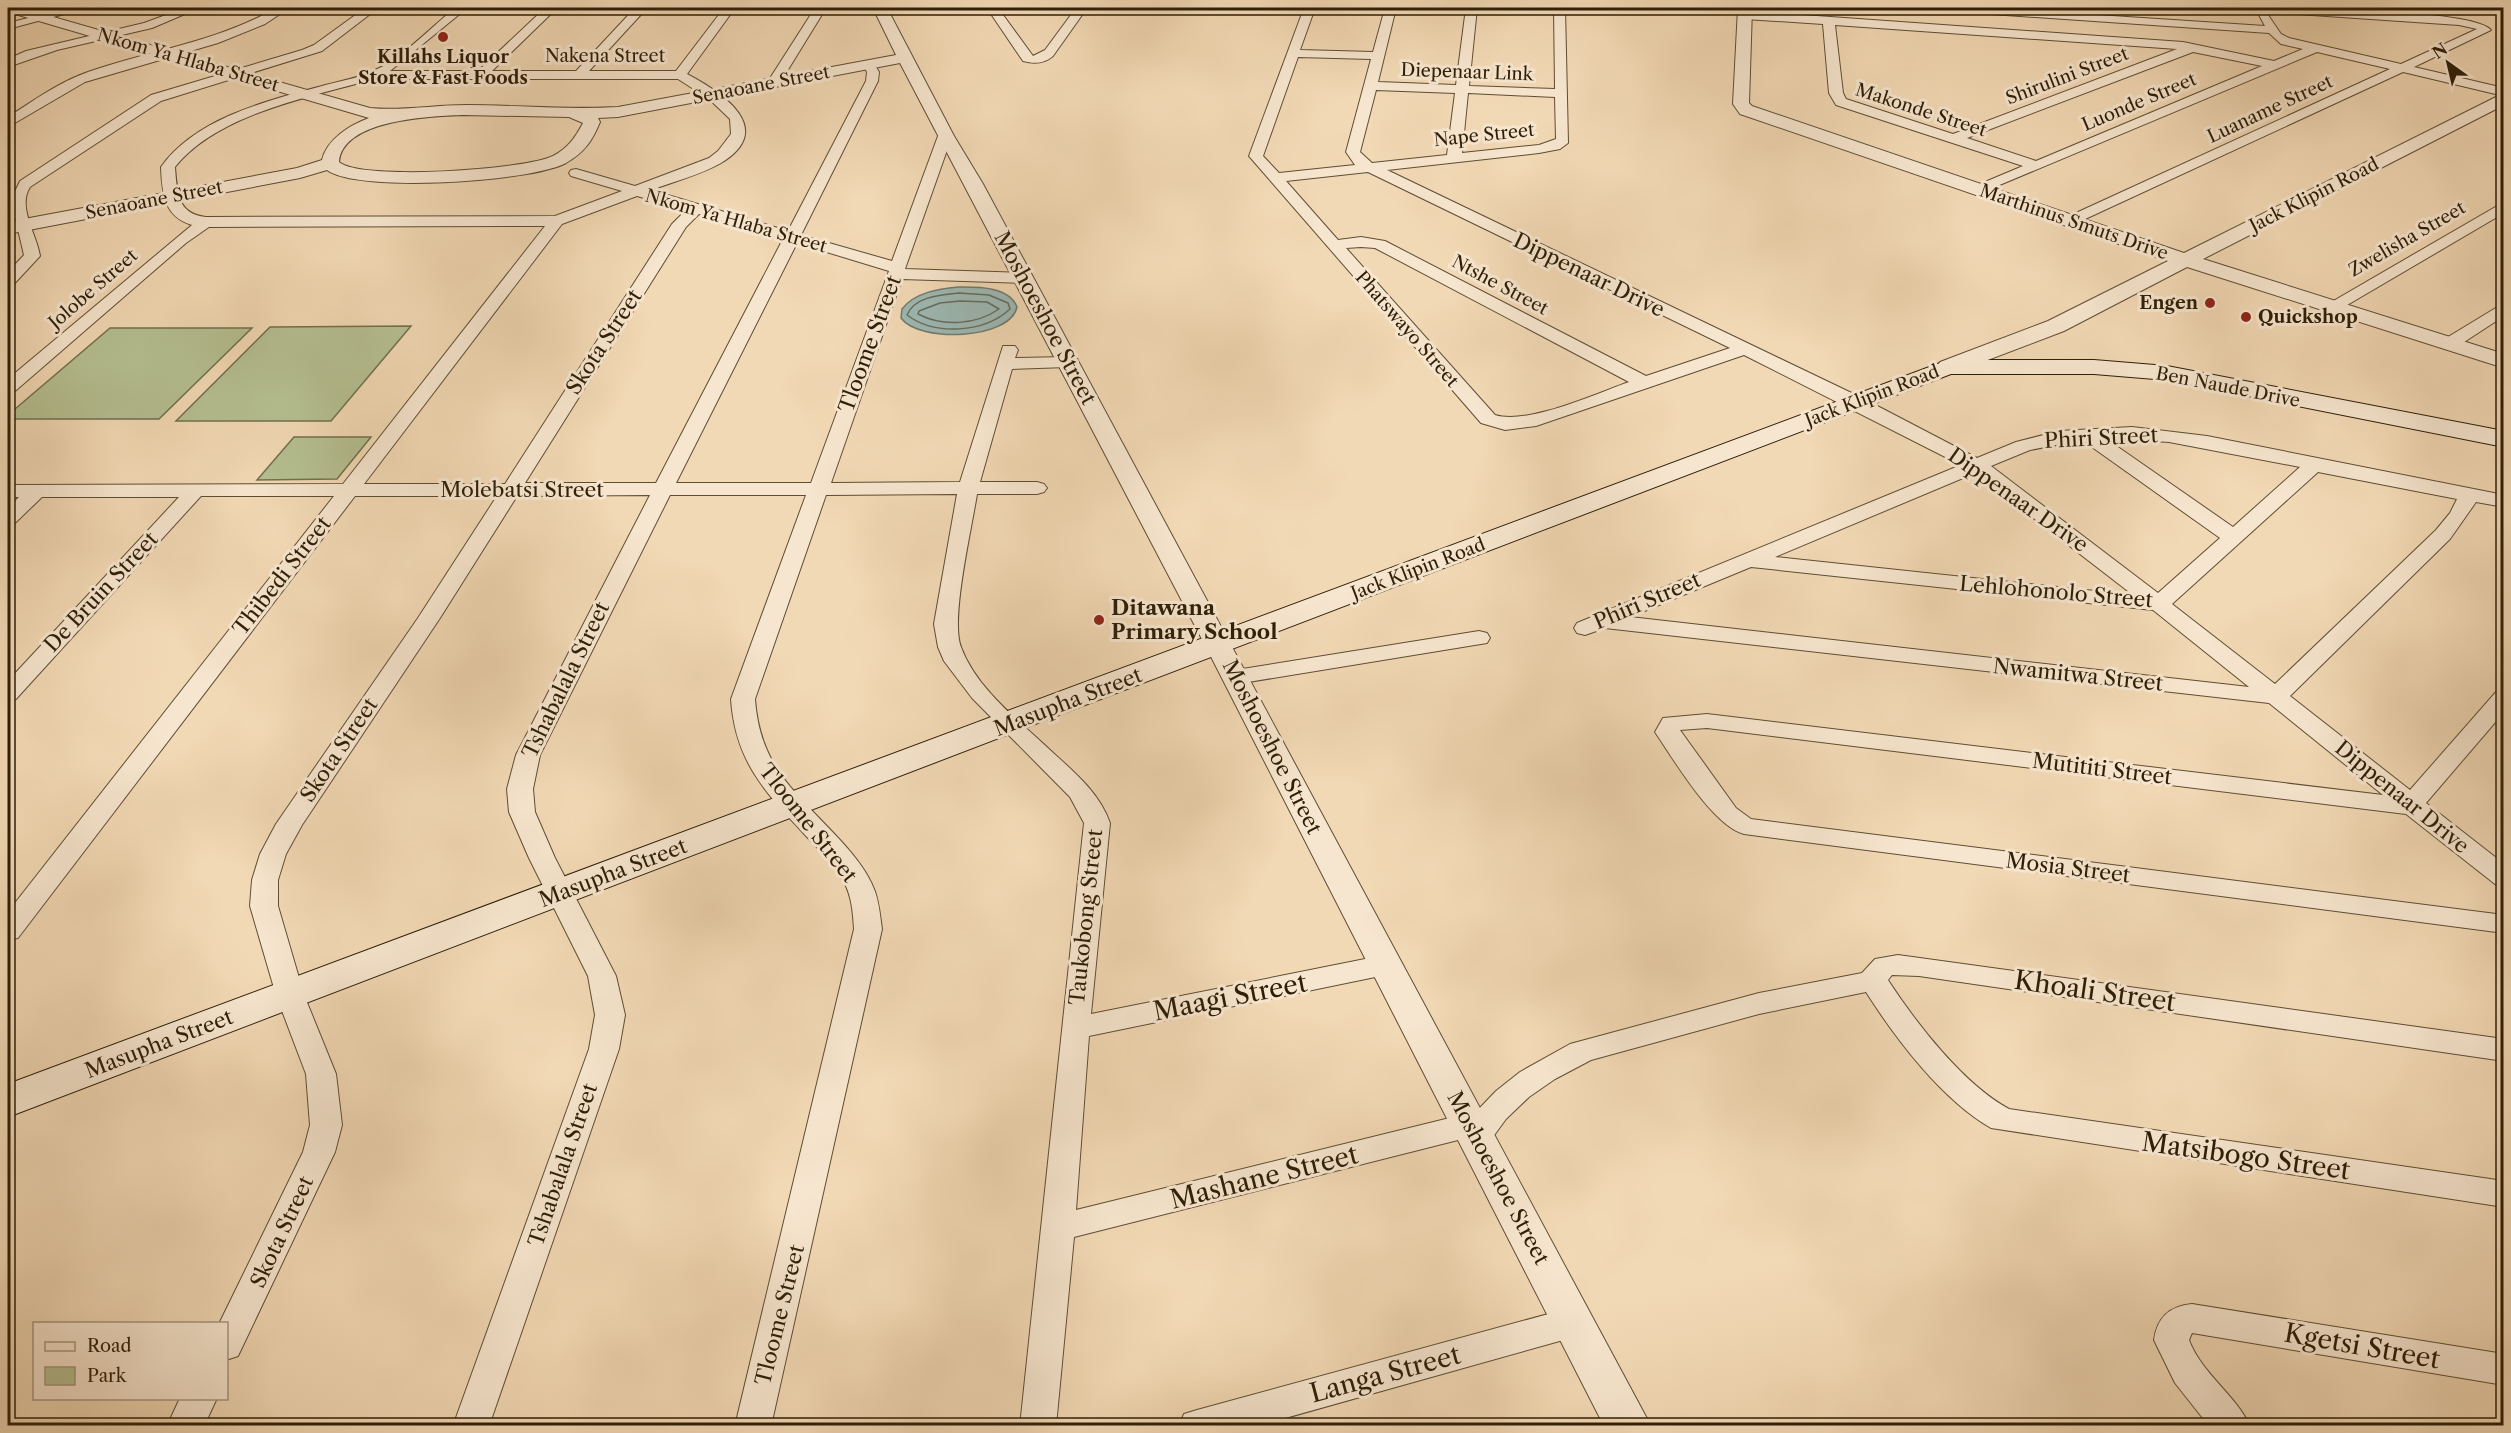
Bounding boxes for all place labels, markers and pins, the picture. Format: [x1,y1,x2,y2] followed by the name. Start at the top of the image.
[436,30,450,44] marker: Killahs Liquor Store & Fast Foods
[358,46,528,89] place label: Killahs Liquor Store & Fast Foods
[2139,292,2199,314] place label: Engen
[2203,296,2217,310] marker: Engen
[2258,306,2358,328] place label: Quickshop
[2239,310,2253,324] marker: Quickshop
[1111,595,1278,644] place label: Ditawana Primary School
[1092,613,1106,627] marker: Ditawana Primary School

